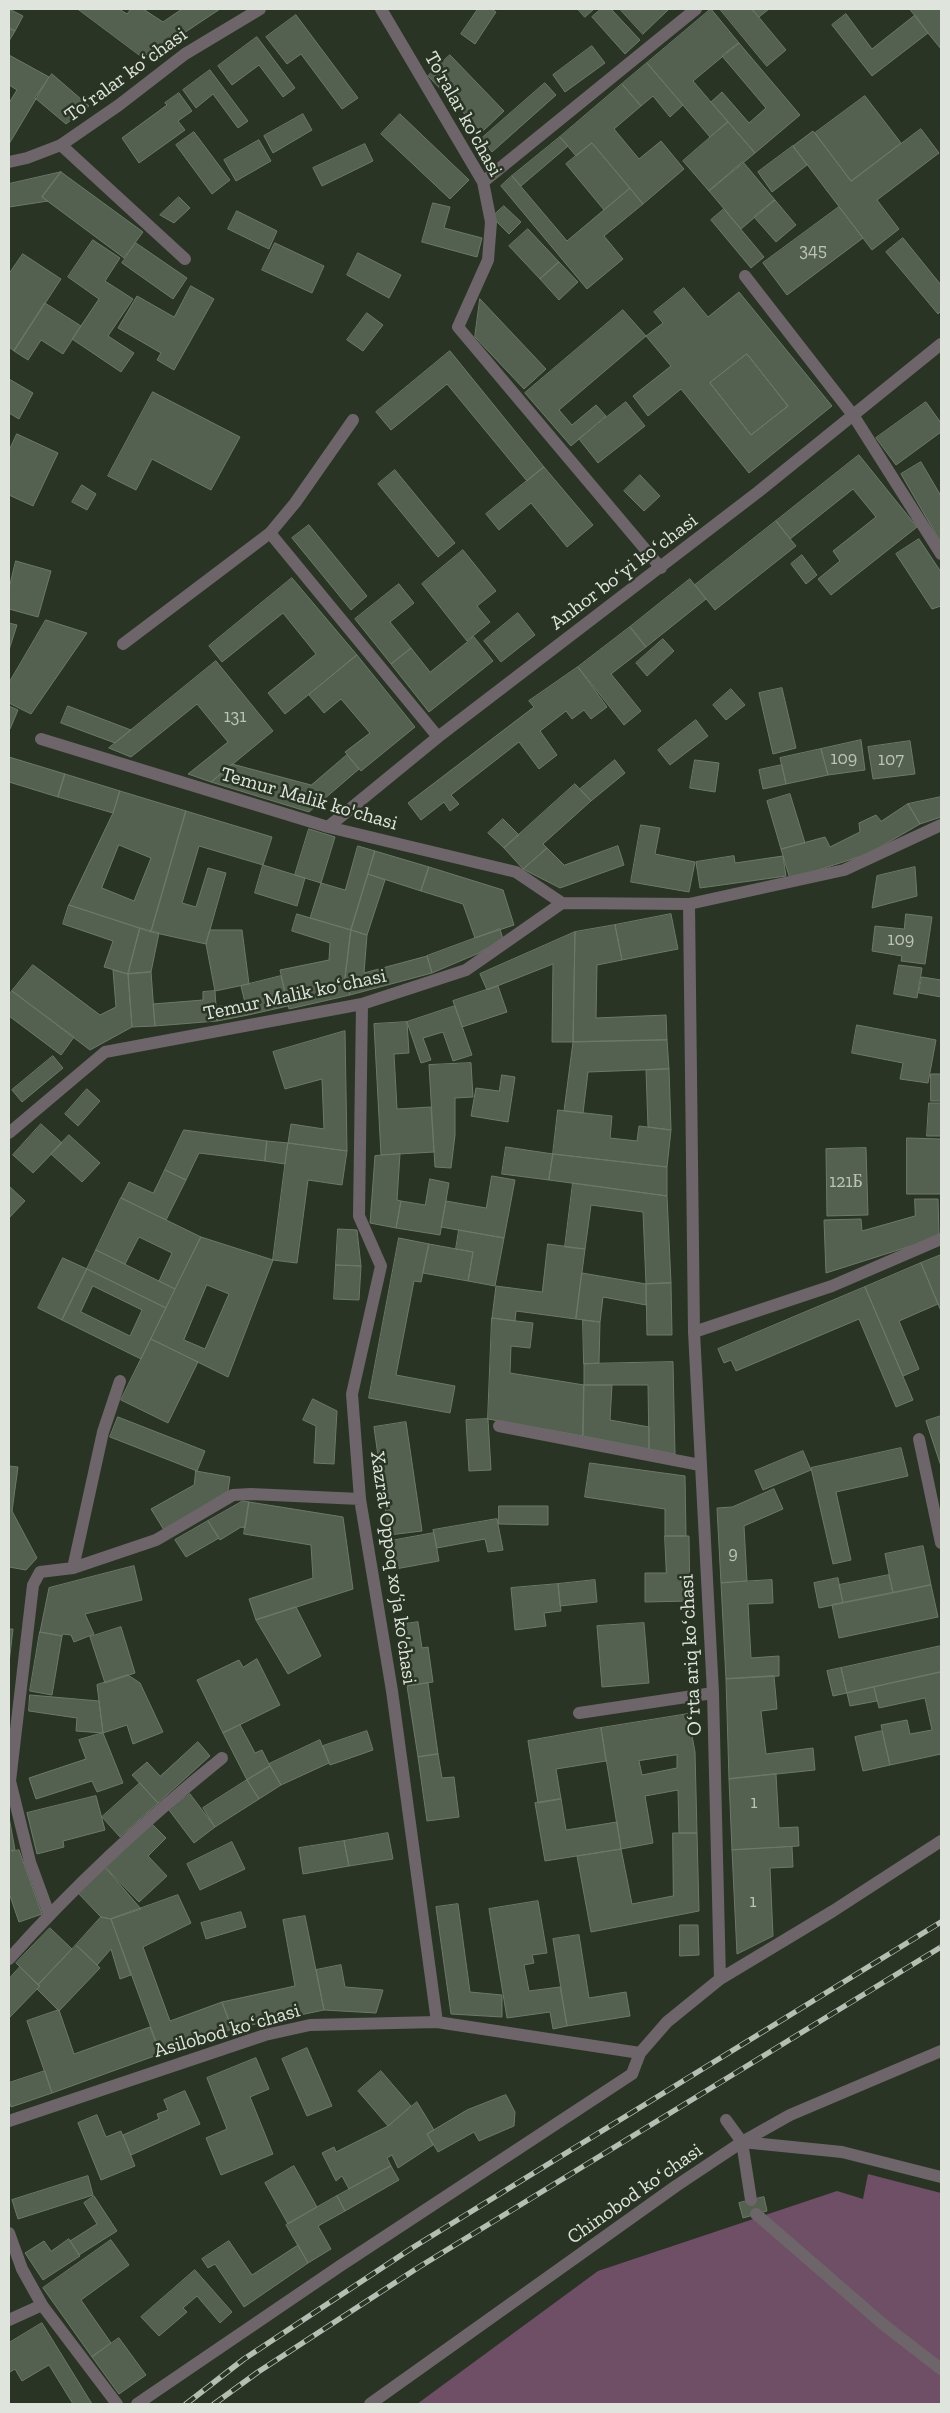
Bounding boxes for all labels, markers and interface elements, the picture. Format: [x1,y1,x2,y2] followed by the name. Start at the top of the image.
[60,23,192,127] street label: Toʻralar koʻchasi
[419,47,507,181] street label: To'ralar ko'chasi
[799,240,827,262] house number: 345
[546,509,702,635] street label: Anhor boʻyi koʻchasi
[224,706,246,728] house number: 131
[831,748,857,770] house number: 109
[878,749,904,771] house number: 107
[218,762,400,836] street label: Temur Malik ko'chasi
[888,929,914,951] house number: 109
[201,964,389,1026] street label: Temur Malik koʻchasi
[829,1171,863,1193] house number: 121Б
[365,1450,421,1686] street label: Xazrat Oppoq xo‘ja ko‘chasi
[728,1543,738,1565] house number: 9
[675,1574,707,1736] street label: Oʻrta ariq koʻchasi
[751,1792,757,1814] house number: 1
[750,1891,756,1913] house number: 1
[151,1999,303,2063] street label: Asilobod koʻchasi
[563,2138,707,2250] street label: Chinobod koʻchasi

